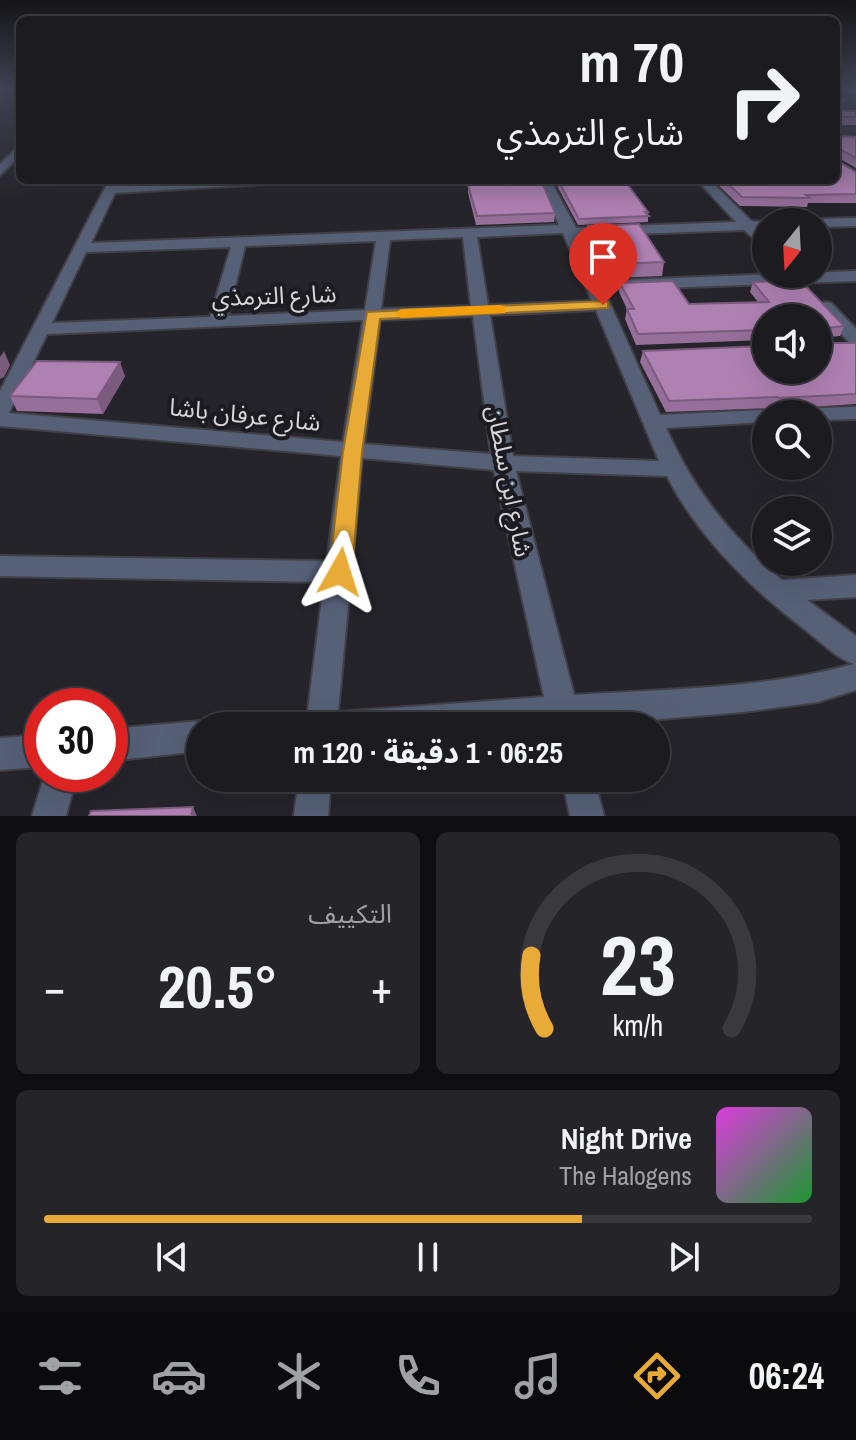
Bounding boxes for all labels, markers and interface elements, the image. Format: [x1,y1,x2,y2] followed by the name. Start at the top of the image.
[579,24,684,99] text: 70 m
[712,48,816,152] icon: right
[496,108,684,156] text: شارع الترمذي
[752,208,832,288] north arrow
[752,208,832,576] map controls
[569,223,637,305] pin
[581,235,625,279] icon: arrive
[211,277,337,317] street label: شارع الترمذي
[752,304,832,384] button: sound
[168,390,322,440] street label: شارع عرفان باشا
[752,400,832,480] button: search
[478,402,540,560] street label: شارع ابن سلطان
[752,496,832,576] button: layers
[298,530,382,614] position arrow
[24,688,128,792] speed limit sign: 30
[293,732,563,772] text: 06:25 · 1 دقيقة · 120 m
[308,896,392,931] text: التكييف
[600,909,676,1021] text: 23
[158,946,278,1027] text: 20.5°
[44,957,65,1017] text: −
[371,957,392,1017] text: +
[613,1006,663,1045] text: km/h
[561,1118,692,1158] text: Night Drive
[559,1158,692,1193] text: The Halogens
[150,1235,194,1279] icon: previous
[406,1235,450,1279] icon: pause
[662,1235,706,1279] icon: next
[32,1348,88,1404] icon: filters
[151,1348,207,1404] icon: car
[271,1348,327,1404] icon: climate
[390,1348,446,1404] icon: phone
[510,1348,566,1404] icon: music
[629,1348,685,1404] icon: directions
[749,1352,824,1400] text: 06:24

